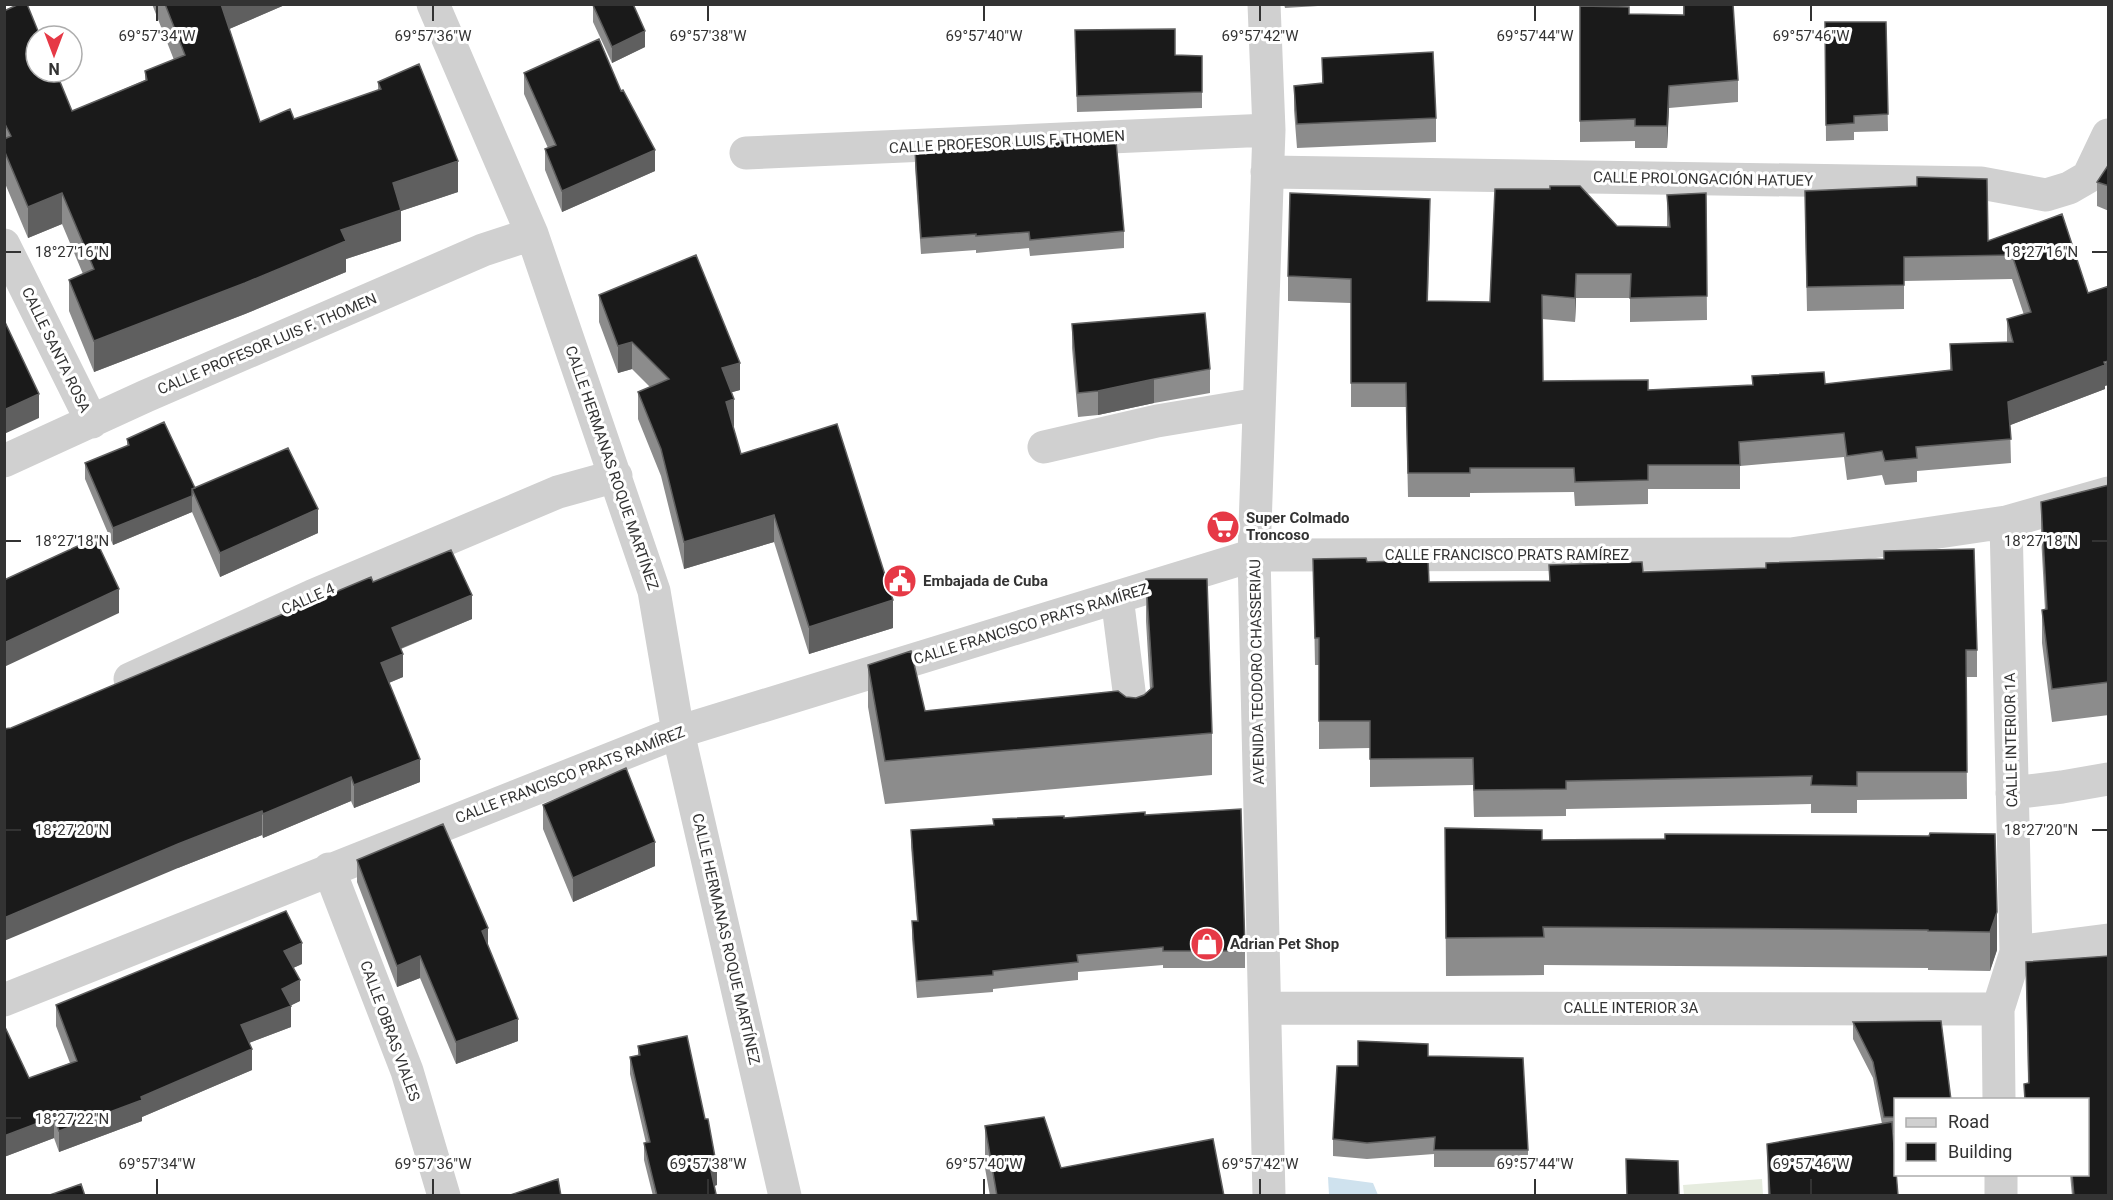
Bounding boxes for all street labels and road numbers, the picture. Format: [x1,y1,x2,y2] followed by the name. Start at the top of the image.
[889,127,1125,157] street label: CALLE PROFESOR LUIS F. THOMEN
[1593,168,1813,190] street label: CALLE PROLONGACIÓN HATUEY
[18,284,94,416] street label: CALLE SANTA ROSA
[155,290,379,398] street label: CALLE PROFESOR LUIS F. THOMEN
[562,343,662,593] street label: CALLE HERMANAS ROQUE MARTÍNEZ
[1385,546,1629,564] street label: CALLE FRANCISCO PRATS RAMÍREZ
[1246,559,1268,785] street label: AVENIDA TEODORO CHASSERIAU
[279,579,338,619] street label: CALLE 4
[911,580,1151,668] street label: CALLE FRANCISCO PRATS RAMÍREZ
[2001,672,2021,808] street label: CALLE INTERIOR 1A
[453,723,687,827] street label: CALLE FRANCISCO PRATS RAMÍREZ
[688,812,764,1066] street label: CALLE HERMANAS ROQUE MARTÍNEZ
[356,958,424,1104] street label: CALLE OBRAS VIALES
[1564,999,1699,1017] street label: CALLE INTERIOR 3A

